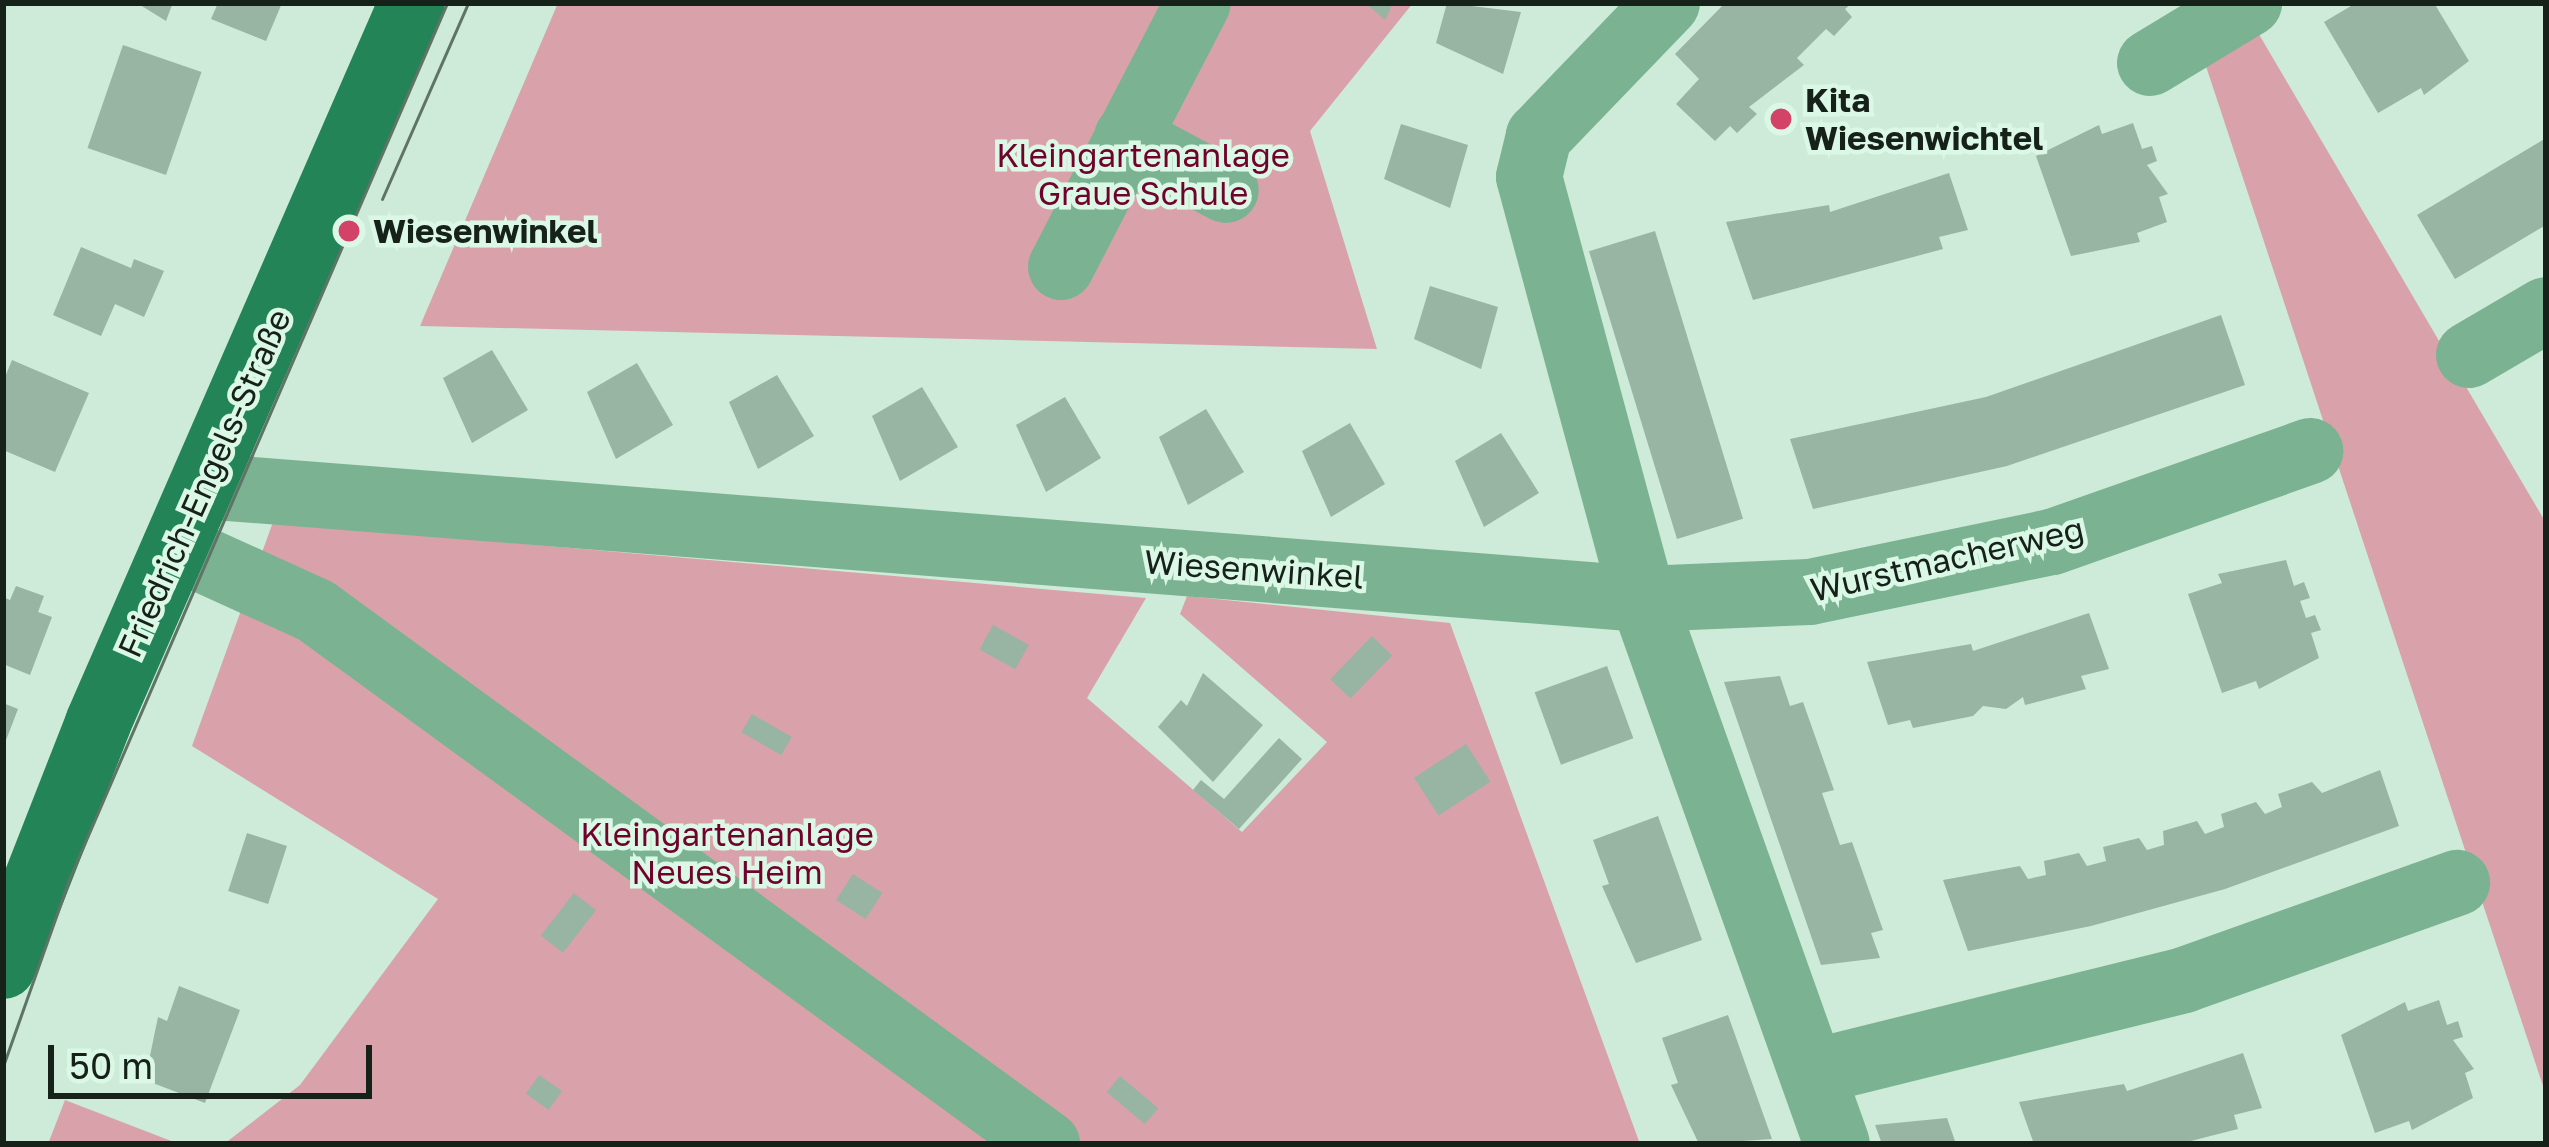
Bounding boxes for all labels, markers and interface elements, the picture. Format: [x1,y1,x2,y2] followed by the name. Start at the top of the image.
[1805,80,2043,158] place label: Kita Wiesenwichtel
[1768,106,1794,132] marker: Kita Wiesenwichtel
[996,135,1290,213] park label: Kleingartenanlage Graue Schule
[373,211,597,251] place label: Wiesenwinkel
[336,218,362,244] marker: Wiesenwinkel
[109,303,299,663] street label: Friedrich-Engels-Straße
[1807,508,2087,610] street label: Wurstmacherweg
[1143,542,1365,596] street label: Wiesenwinkel
[580,814,874,892] park label: Kleingartenanlage Neues Heim
[54,1021,378,1095] scale bar
[69,1044,153,1087] text: 50 m

